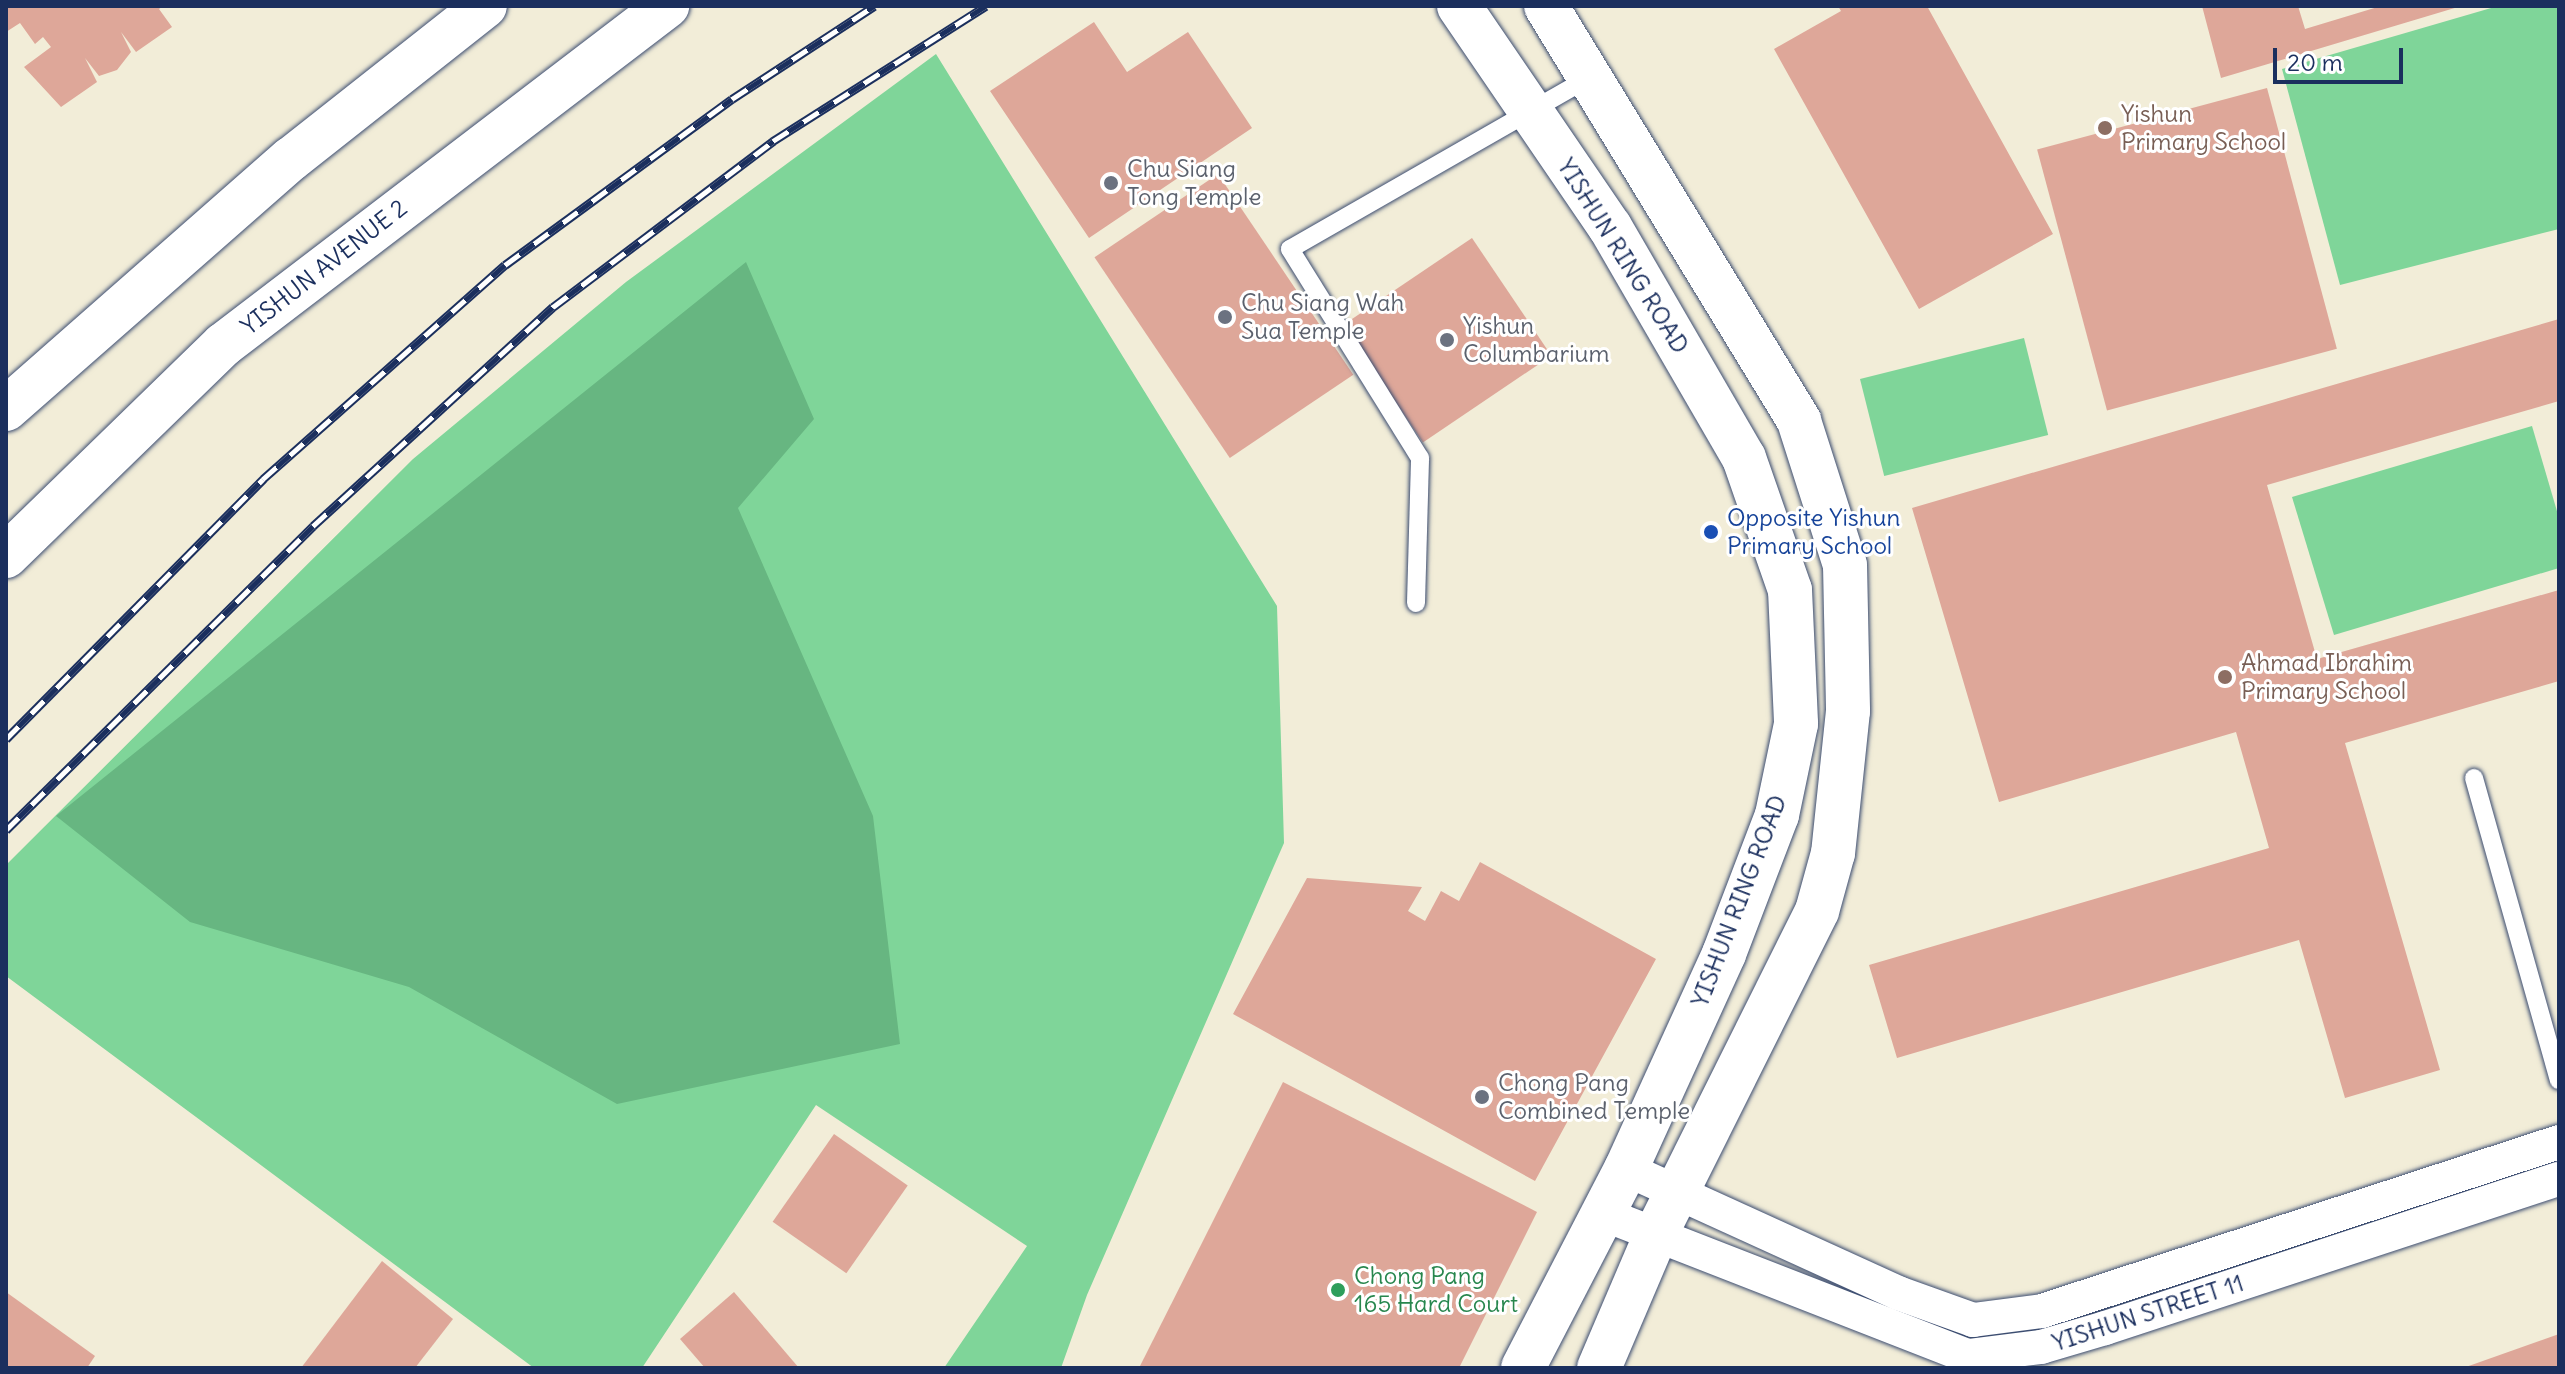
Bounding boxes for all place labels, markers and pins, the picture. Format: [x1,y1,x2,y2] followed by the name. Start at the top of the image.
[2121,100,2286,156] place label: Yishun Primary School
[2096,119,2114,137] marker: Yishun Primary School
[1127,155,1261,211] place label: Chu Siang Tong Temple
[1102,174,1120,192] marker: Chu Siang Tong Temple
[1241,289,1404,345] place label: Chu Siang Wah Sua Temple
[1216,308,1234,326] marker: Chu Siang Wah Sua Temple
[1463,312,1610,368] place label: Yishun Columbarium
[1438,331,1456,349] marker: Yishun Columbarium
[1727,504,1900,560] place label: Opposite Yishun Primary School
[1702,523,1720,541] marker: Opposite Yishun Primary School
[2241,649,2412,705] place label: Ahmad Ibrahim Primary School
[2216,668,2234,686] marker: Ahmad Ibrahim Primary School
[1498,1069,1690,1125] place label: Chong Pang Combined Temple
[1473,1088,1491,1106] marker: Chong Pang Combined Temple
[1354,1262,1518,1318] place label: Chong Pang 165 Hard Court
[1329,1281,1347,1299] marker: Chong Pang 165 Hard Court

